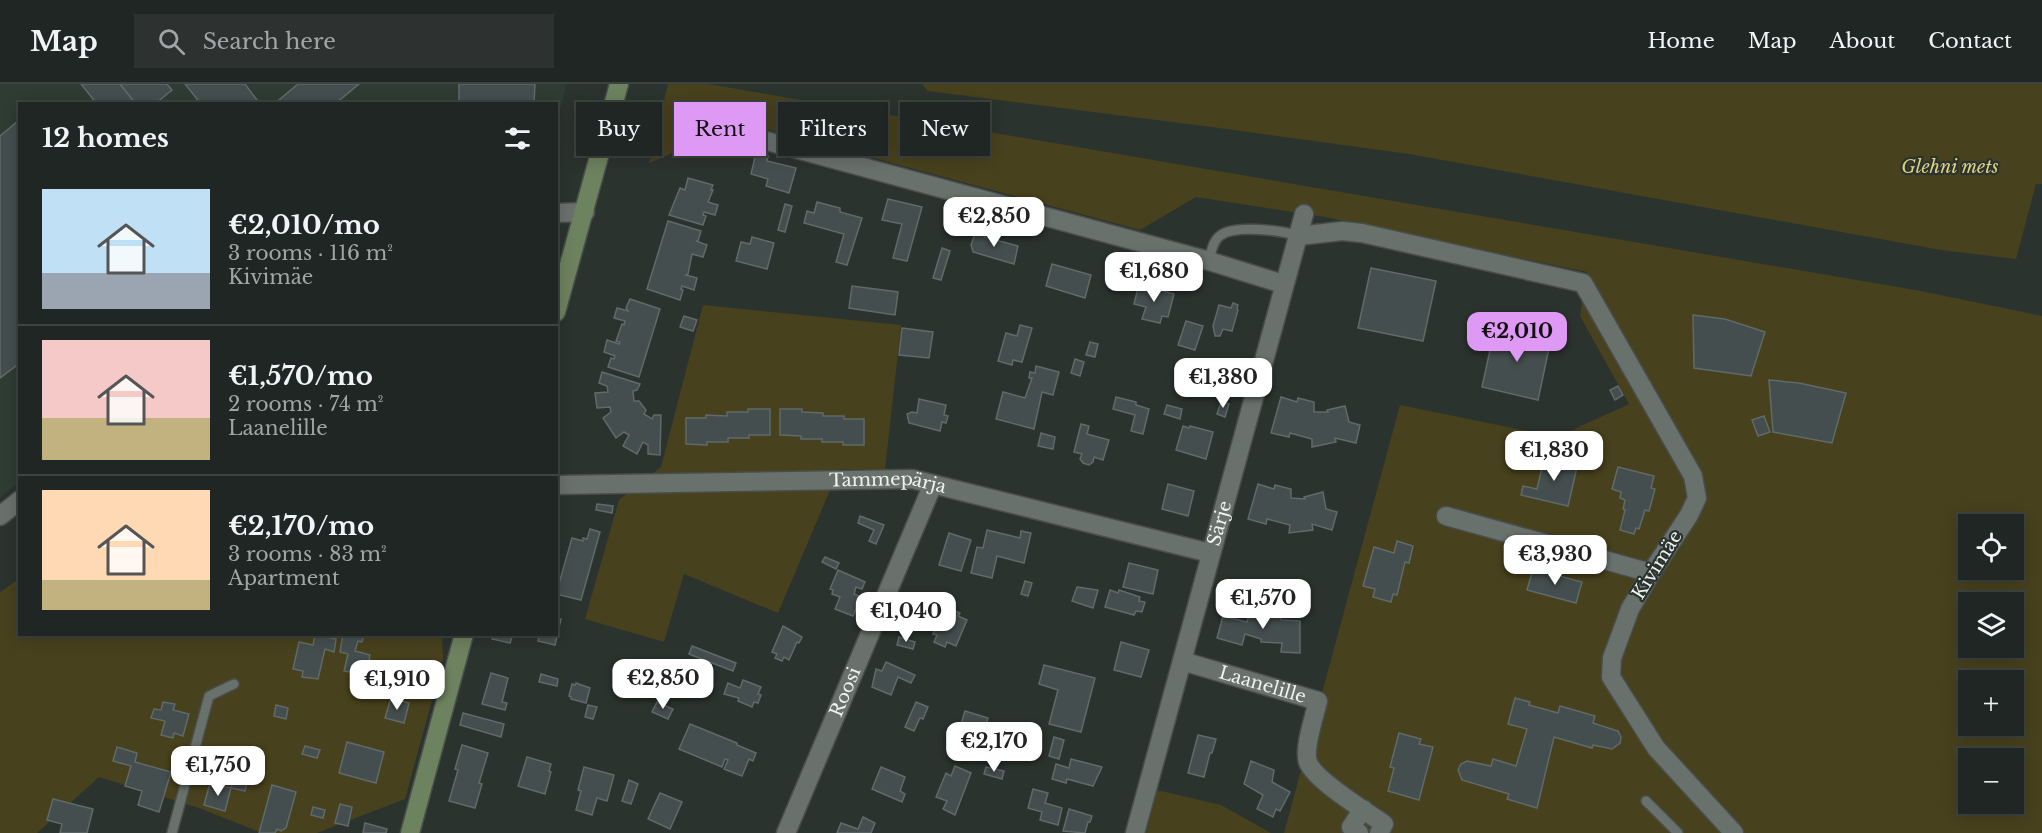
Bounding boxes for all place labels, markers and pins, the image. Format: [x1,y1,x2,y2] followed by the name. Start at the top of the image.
[945,197,1043,248] pin: €2,850
[1105,252,1203,303] pin: €1,680
[1468,312,1566,363] pin: €2,010
[1174,358,1272,409] pin: €1,380
[1505,431,1603,482] pin: €1,830
[1506,535,1604,586] pin: €3,930
[1214,579,1312,630] pin: €1,570
[857,592,955,643] pin: €1,040
[614,659,712,710] pin: €2,850
[348,660,446,711] pin: €1,910
[945,722,1043,773] pin: €2,170
[169,746,267,797] pin: €1,750

